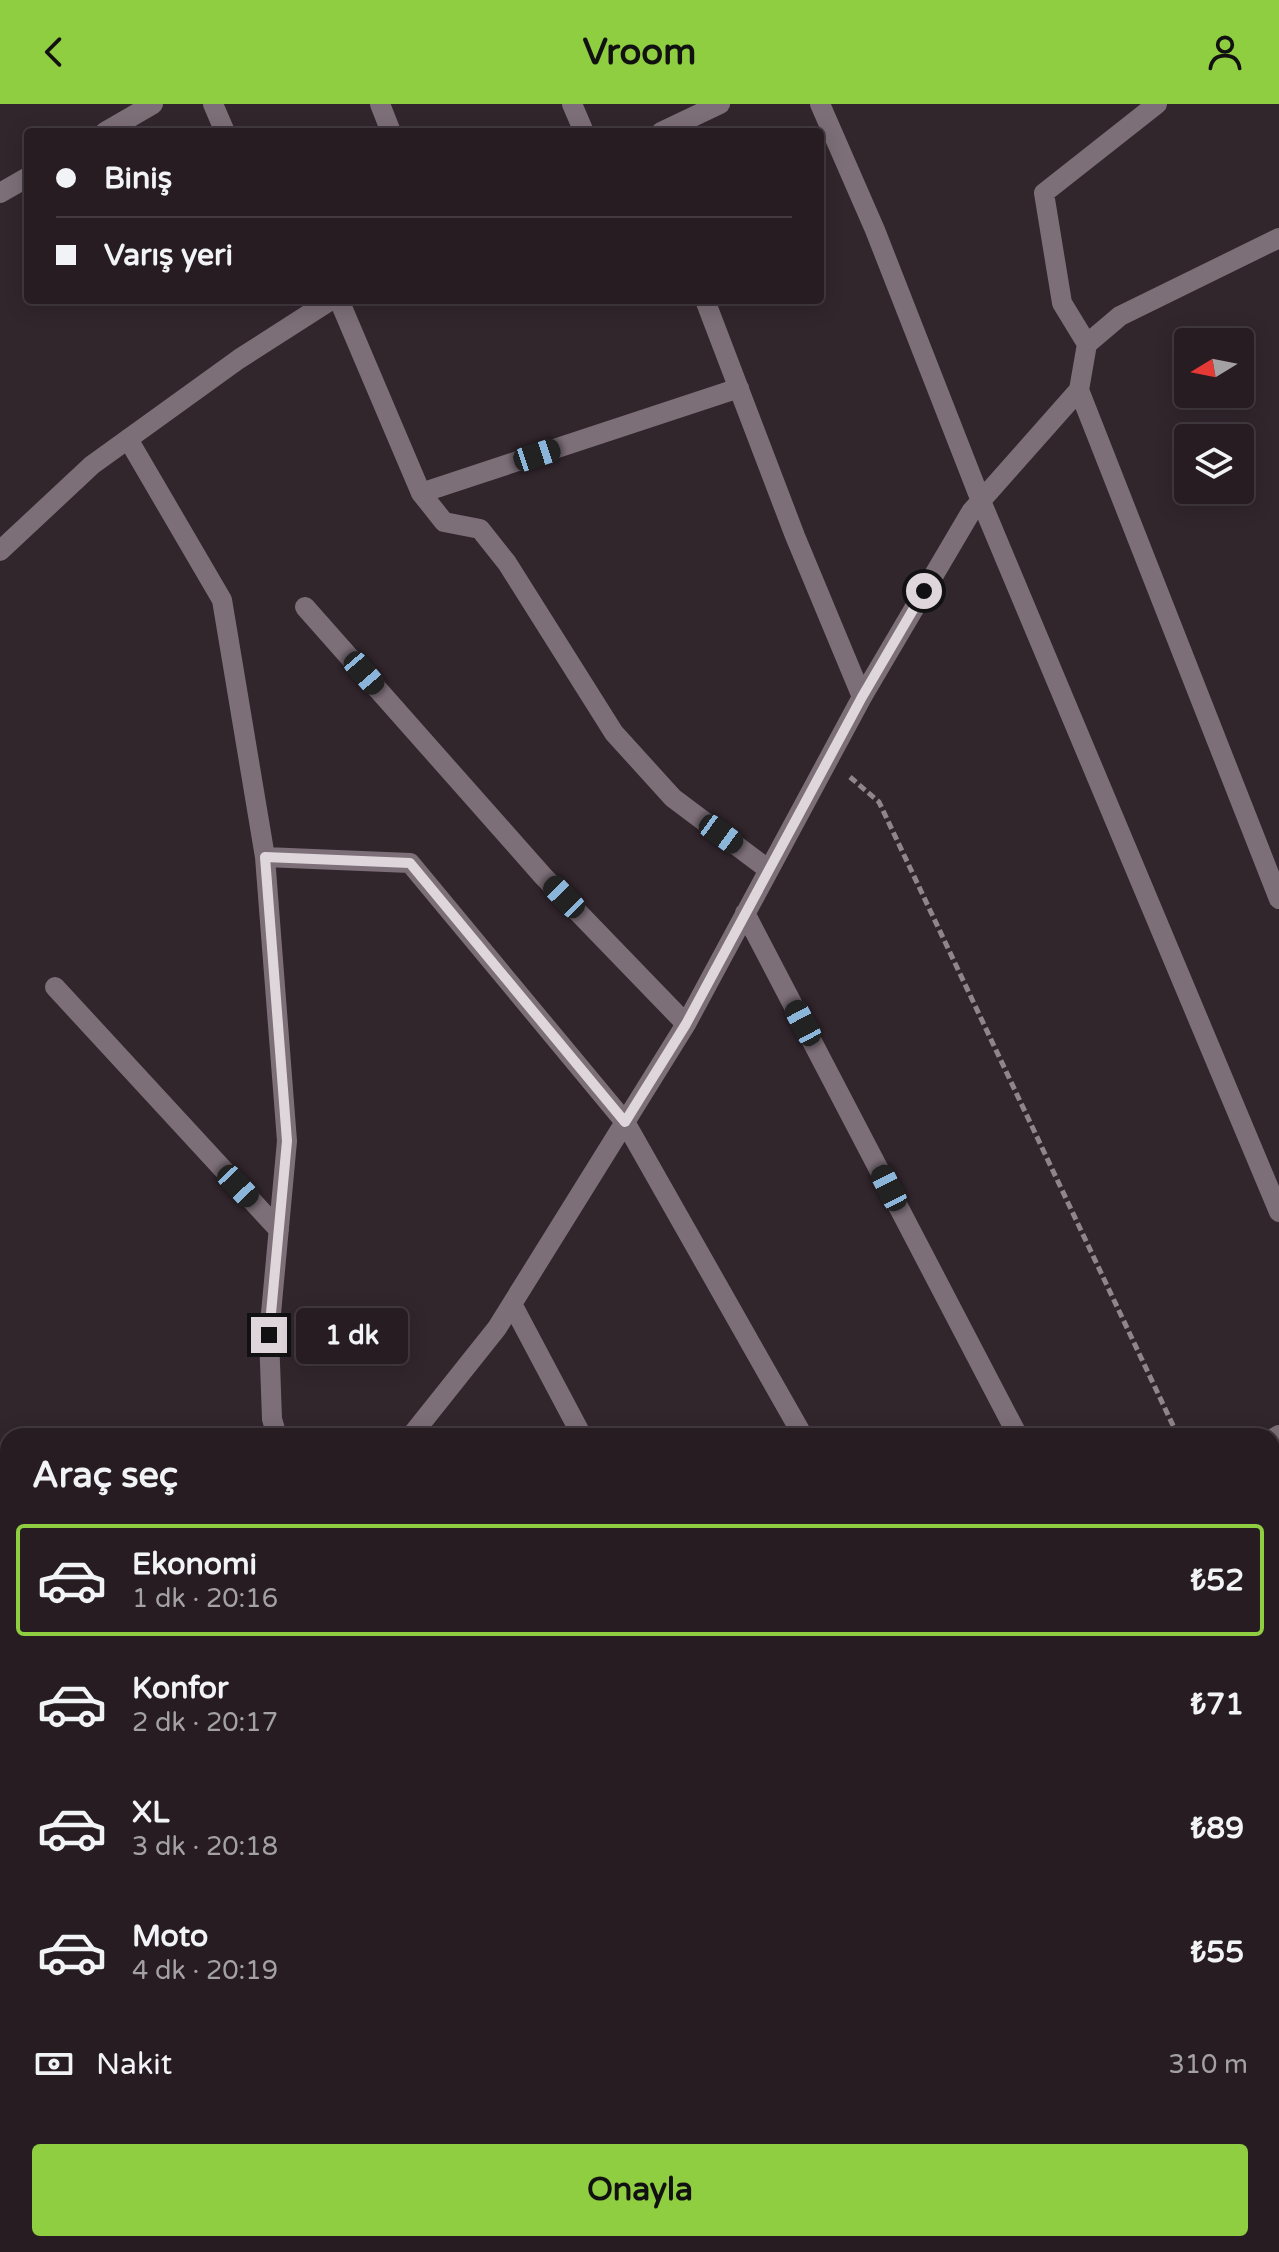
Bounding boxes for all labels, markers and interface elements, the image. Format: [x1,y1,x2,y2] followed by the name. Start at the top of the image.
[32,30,76,74] icon: back
[1203,30,1247,74] icon: person
[583,31,696,74] text: Vroom
[104,160,172,197] text: Biniş
[104,237,233,274] text: Varış yeri
[1174,328,1254,408] north arrow
[1174,328,1254,504] map controls
[1174,424,1254,504] button: layers
[510,436,564,474] car
[906,573,942,609] route start
[339,647,389,699] car
[695,810,747,858] car
[539,871,589,923] car
[781,996,825,1050] car
[213,1160,263,1212] car
[867,1161,911,1215] car
[297,1307,409,1363] callout: 1 dk
[251,1317,287,1353] route end
[325,1320,379,1351] text: 1 dk
[32,1454,178,1497] text: Araç seç
[36,1544,108,1616] icon: car
[132,1546,257,1583] text: Ekonomi
[1190,1562,1244,1599] text: ₺52
[132,1583,278,1614] text: 1 dk · 20:16
[36,1668,108,1740] icon: car
[132,1670,229,1707] text: Konfor
[1190,1686,1244,1723] text: ₺71
[132,1707,278,1738] text: 2 dk · 20:17
[36,1792,108,1864] icon: car
[132,1794,169,1831] text: XL
[1190,1810,1244,1847] text: ₺89
[132,1831,278,1862] text: 3 dk · 20:18
[36,1916,108,1988] icon: car
[132,1918,208,1955] text: Moto
[1190,1934,1244,1971] text: ₺55
[132,1955,278,1986] text: 4 dk · 20:19
[32,2042,76,2086] icon: cash
[96,2046,172,2083] text: Nakit
[1168,2049,1248,2080] text: 310 m
[32,2144,1248,2236] button: Onayla

